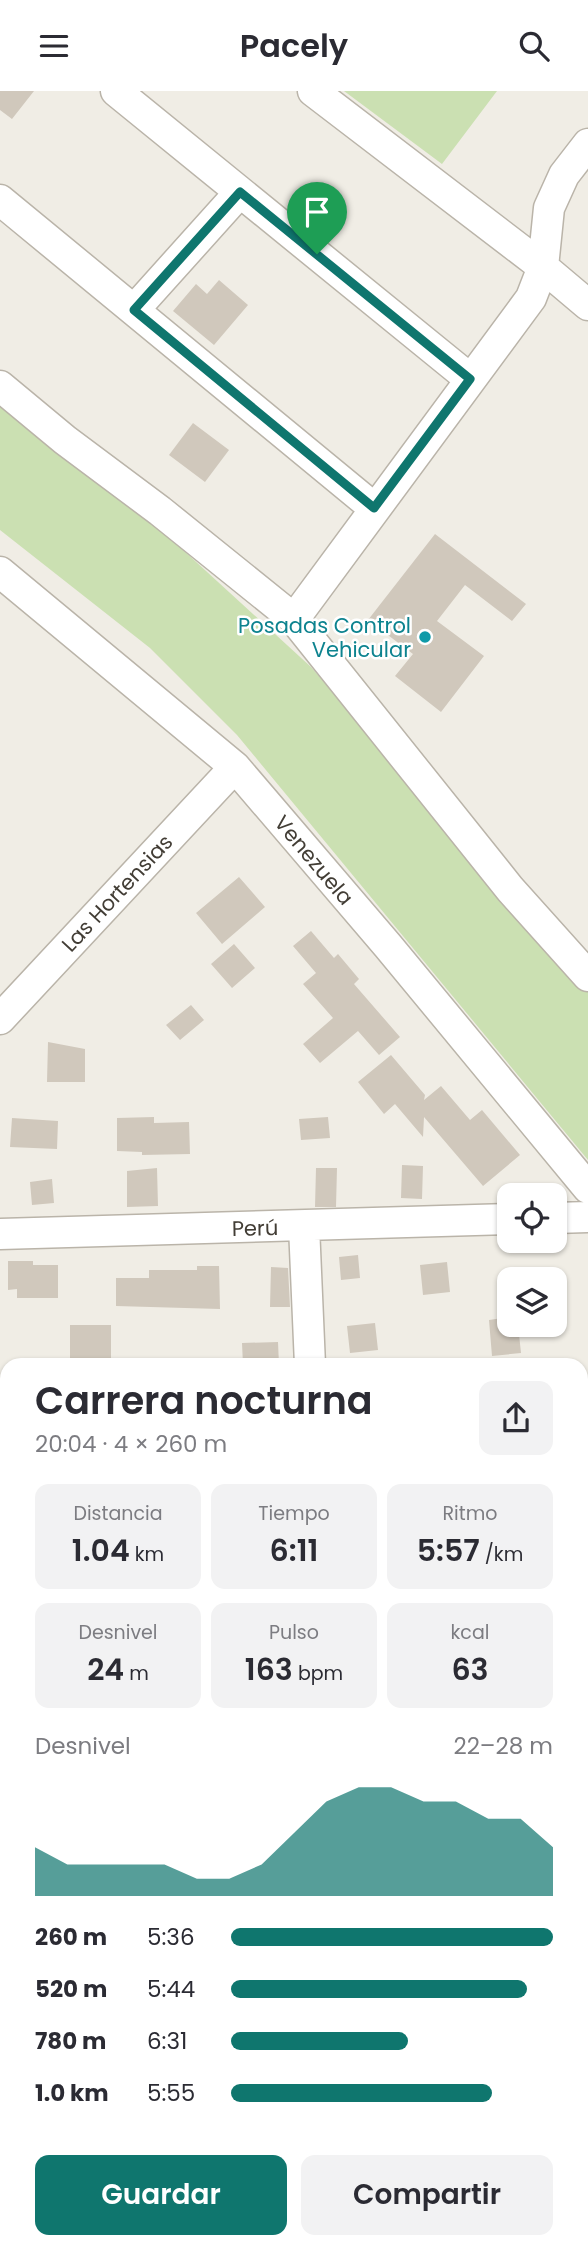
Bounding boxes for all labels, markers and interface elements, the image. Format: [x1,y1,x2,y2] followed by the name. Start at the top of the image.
[240,23,348,68] text: Pacely
[35,27,73,65] icon: menu
[515,27,553,65] icon: search
[287,182,347,254] pin
[298,193,336,231] icon: arrive
[238,611,411,664] place label: Posadas Control Vehicular
[417,629,433,645] marker: Posadas Control Vehicular
[268,809,360,911] street label: Venezuela
[55,828,179,958] street label: Las Hortensias
[497,1183,567,1337] map controls
[497,1183,567,1253] button: locate
[232,1213,278,1243] street label: Perú
[497,1267,567,1337] button: layers
[35,1374,373,1427] text: Carrera nocturna
[479,1381,553,1455] button: share
[35,1428,227,1460] text: 20:04 · 4 × 260 m
[74,1500,163,1527] text: Distancia
[258,1500,330,1527] text: Tiempo
[443,1500,497,1527] text: Ritmo
[72,1529,130,1572] text: 1.04
[270,1529,318,1572] text: 6:11
[417,1529,480,1572] text: 5:57
[130,1541,164,1568] text: km
[480,1541,523,1568] text: /km
[78,1619,158,1646] text: Desnivel
[269,1619,319,1646] text: Pulso
[451,1619,489,1646] text: kcal
[87,1648,124,1691] text: 24
[245,1648,293,1691] text: 163
[451,1648,489,1691] text: 63
[124,1660,149,1687] text: m
[293,1660,343,1687] text: bpm
[35,1730,131,1762] text: Desnivel
[453,1730,553,1762] text: 22–28 m
[35,1921,107,1953] text: 260 m
[147,1921,195,1953] text: 5:36
[35,1973,107,2005] text: 520 m
[147,1973,195,2005] text: 5:44
[35,2025,106,2057] text: 780 m
[147,2025,187,2057] text: 6:31
[35,2077,109,2109] text: 1.0 km
[147,2077,195,2109] text: 5:55
[35,2155,287,2235] button: Guardar
[301,2155,553,2235] button: Compartir

